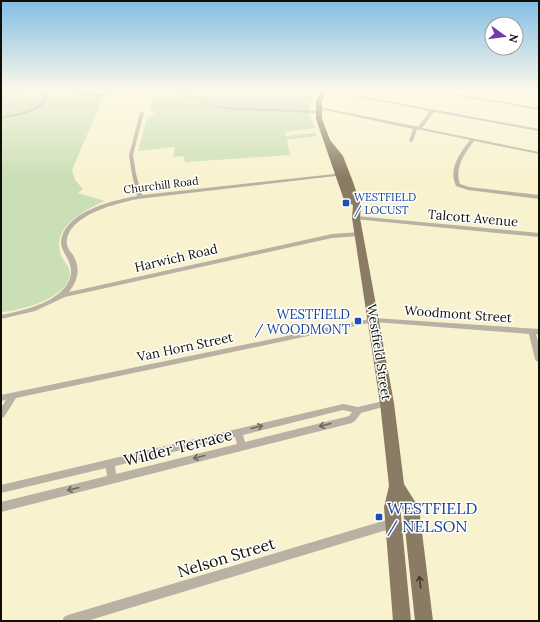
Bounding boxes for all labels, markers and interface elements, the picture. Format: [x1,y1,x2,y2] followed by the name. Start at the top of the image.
[484,16,524,56] north arrow
[506,33,522,45] text: N
[123,173,200,197] street label: Churchill Road
[354,190,416,218] place label: WESTFIELD / LOCUST
[341,198,351,208] marker: WESTFIELD / LOCUST
[427,206,519,230] street label: Talcott Avenue
[133,240,219,276] street label: Harwich Road
[404,302,512,326] street label: Woodmont Street
[363,303,395,401] street label: Westfield Street
[254,306,351,338] place label: WESTFIELD / WOODMONT
[353,316,363,326] marker: WESTFIELD / WOODMONT
[135,329,234,366] street label: Van Horn Street
[319,422,332,430] one-way arrow
[250,423,263,431] one-way arrow
[122,424,235,470] street label: Wilder Terrace
[193,454,206,461] one-way arrow
[67,486,80,493] one-way arrow
[387,498,478,537] place label: WESTFIELD / NELSON
[374,512,384,522] marker: WESTFIELD / NELSON
[175,532,278,581] street label: Nelson Street
[416,576,424,589] one-way arrow

